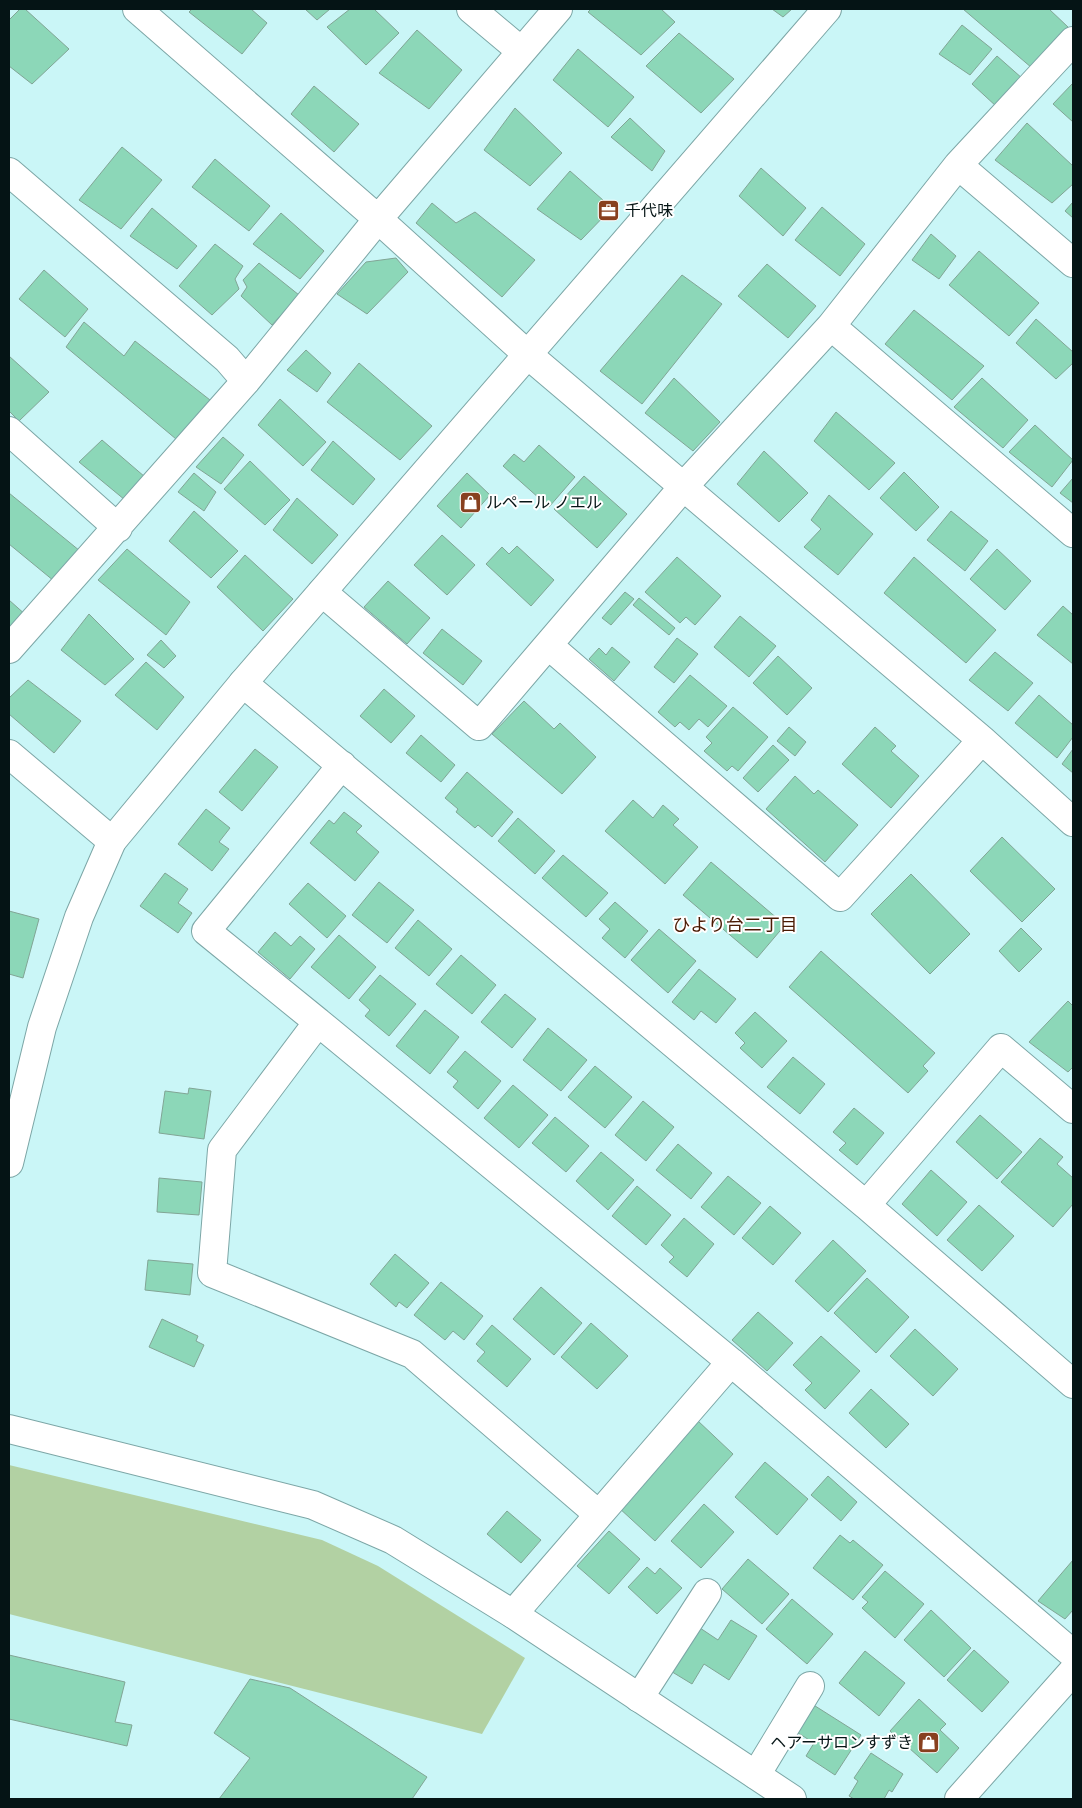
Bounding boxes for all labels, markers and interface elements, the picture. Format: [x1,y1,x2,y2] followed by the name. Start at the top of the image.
[597,198,621,222] office icon: 千代味
[625,201,673,220] place label: 千代味
[458,490,482,514] shop icon: ルペール ノエル
[486,493,602,512] place label: ルペール ノエル
[672,914,798,935] district label: ひより台二丁目
[917,1730,941,1754] shop icon: ヘアーサロンすずき
[770,1733,913,1752] place label: ヘアーサロンすずき

